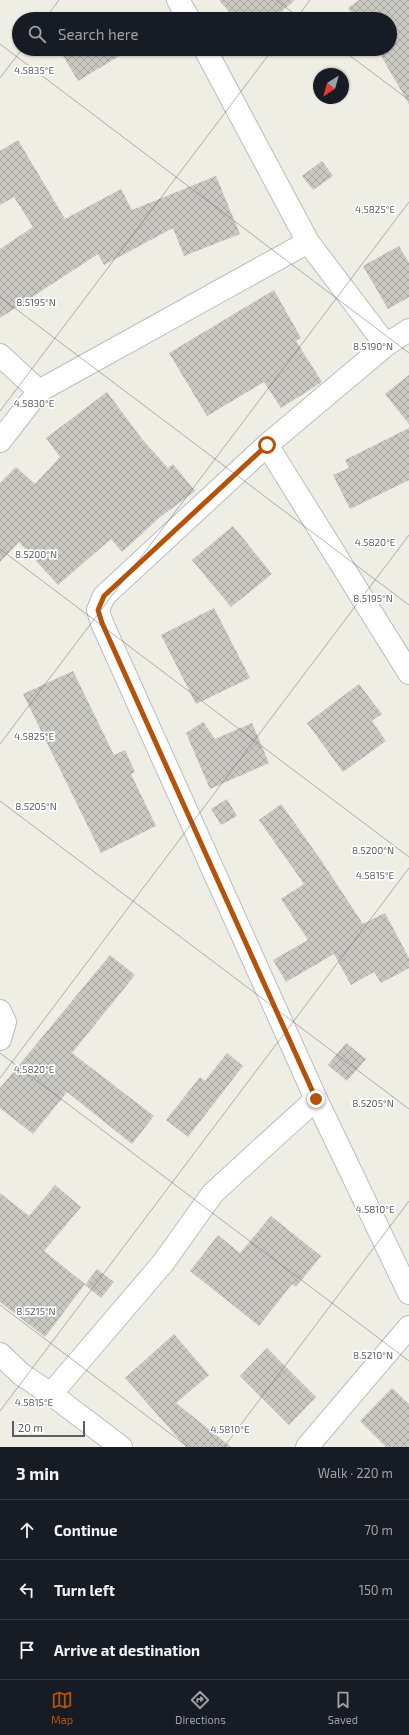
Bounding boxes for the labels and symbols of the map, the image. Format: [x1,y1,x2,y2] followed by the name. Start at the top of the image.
[14,64,54,76] text: 4.5835°E
[313,68,349,104] north arrow
[355,203,395,215] text: 4.5825°E
[16,296,56,308] text: 8.5195°N
[353,340,393,352] text: 8.5190°N
[14,397,55,409] text: 4.5830°E
[258,436,276,454] route start
[355,536,396,548] text: 4.5820°E
[15,548,57,560] text: 8.5200°N
[353,592,393,604] text: 8.5195°N
[14,730,54,742] text: 4.5825°E
[15,800,57,812] text: 8.5205°N
[352,844,394,856] text: 8.5200°N
[356,869,395,881] text: 4.5815°E
[14,1063,55,1075] text: 4.5820°E
[307,1090,325,1108] route end
[352,1097,394,1109] text: 8.5205°N
[355,1203,395,1215] text: 4.5810°E
[16,1305,56,1317] text: 8.5215°N
[353,1349,393,1361] text: 8.5210°N
[15,1396,54,1408] text: 4.5815°E
[12,1419,85,1438] scale bar
[210,1423,250,1435] text: 4.5810°E

